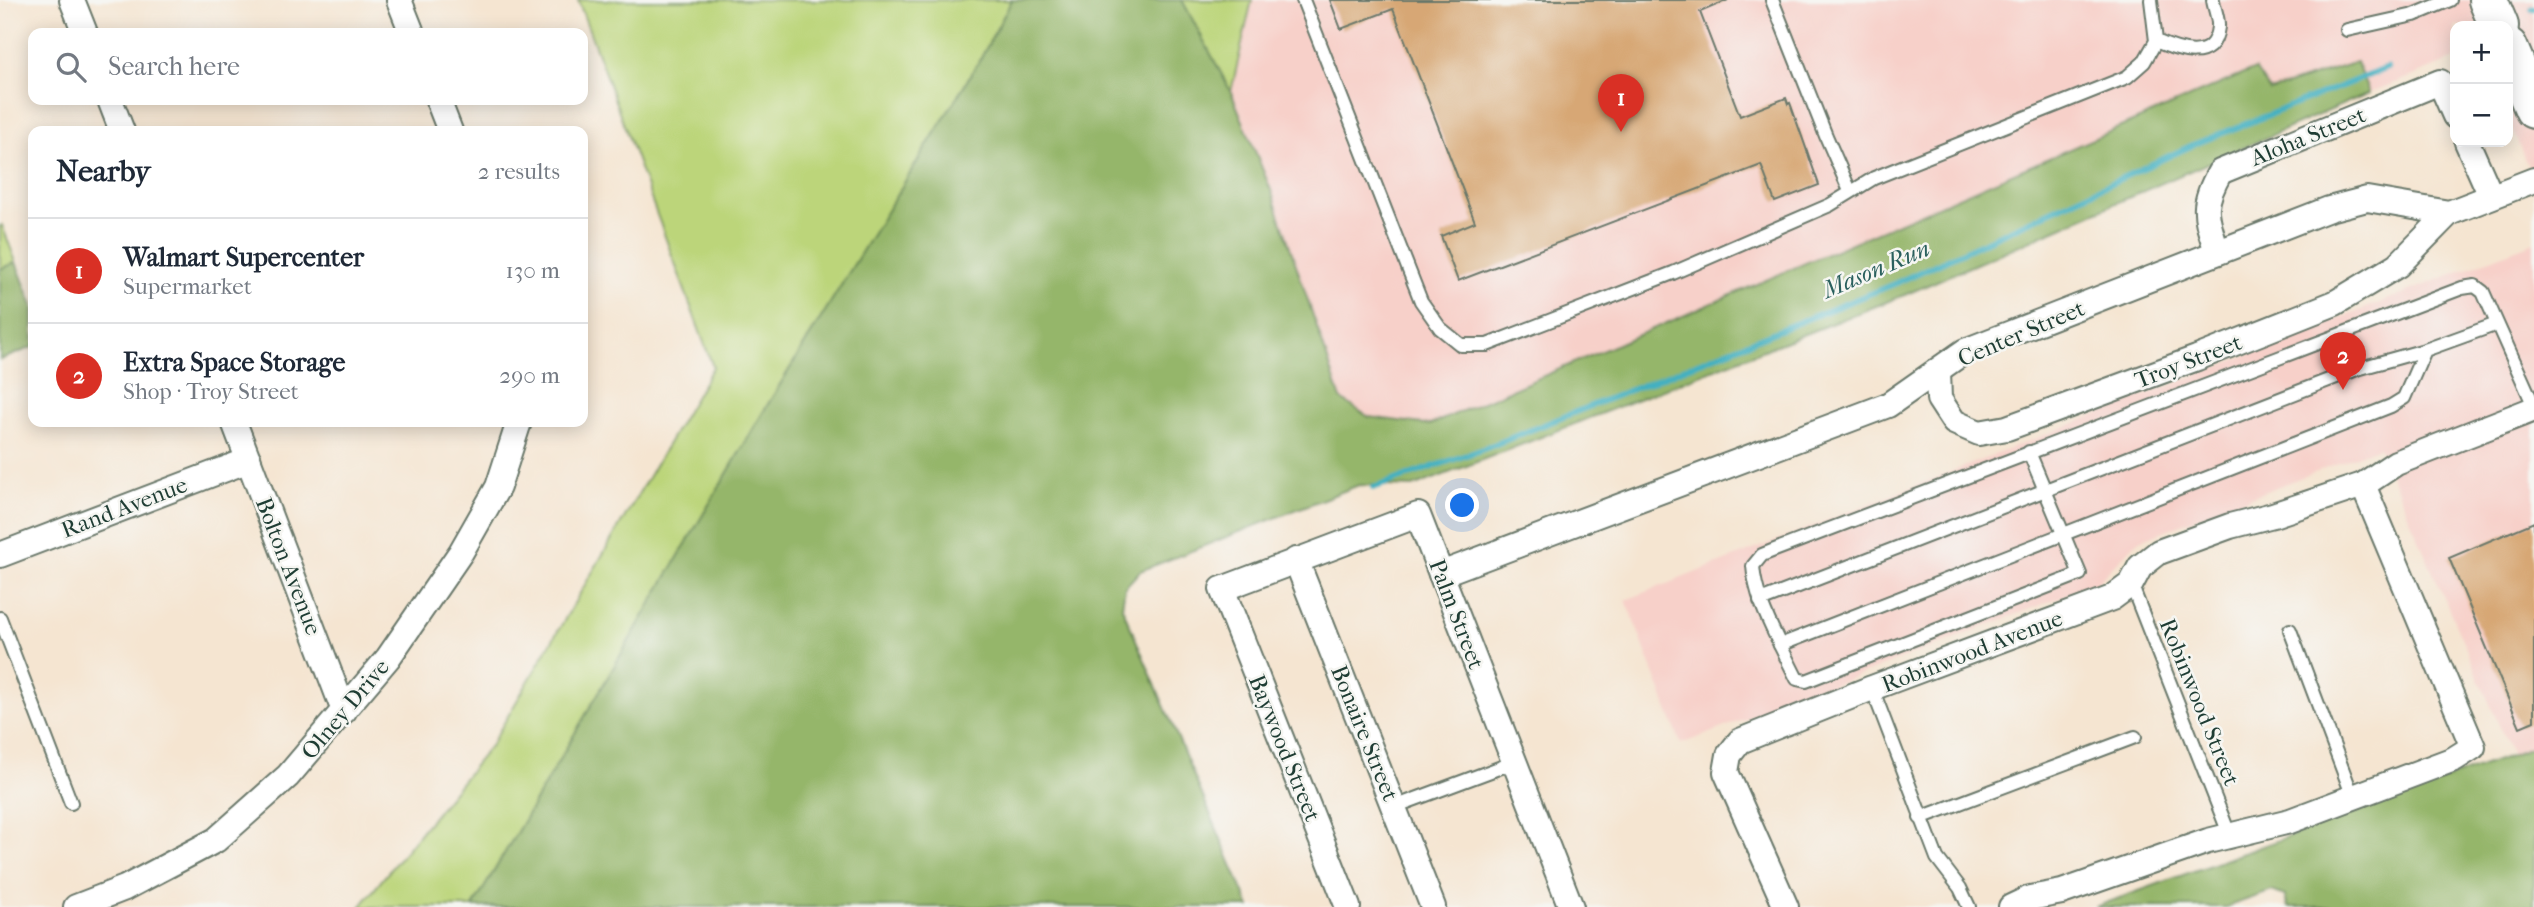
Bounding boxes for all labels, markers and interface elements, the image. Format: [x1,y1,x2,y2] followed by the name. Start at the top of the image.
[2450,21,2513,147] map controls
[2450,21,2513,84] button: +
[28,28,588,105] search box
[52,48,90,86] icon: search
[108,51,240,82] text: Search here
[1598,74,1644,132] pin: 1
[2450,84,2513,147] button: −
[2246,101,2370,172] street label: Aloha Street
[56,154,151,189] text: Nearby
[478,158,560,185] text: 2 results
[1816,234,1934,305] water label: Mason Run
[123,242,364,273] text: Walmart Supercenter
[75,257,83,284] text: 1
[506,257,560,284] text: 130 m
[123,273,252,300] text: Supermarket
[1954,295,2089,372] street label: Center Street
[2131,329,2245,394] street label: Troy Street
[2320,332,2366,390] pin: 2
[123,347,345,378] text: Extra Space Storage
[73,362,85,389] text: 2
[499,362,560,389] text: 290 m
[123,378,299,405] text: Shop · Troy Street
[57,471,191,544] street label: Rand Avenue
[1445,488,1479,522] your location
[250,494,327,639] street label: Bolton Avenue
[1423,555,1490,673] street label: Palm Street
[1878,605,2066,698] street label: Robinwood Avenue
[2154,615,2245,790] street label: Robinwood Street
[296,654,395,765] street label: Olney Drive
[1325,661,1404,805] street label: Bonaire Street
[1243,671,1326,825] street label: Baywood Street

